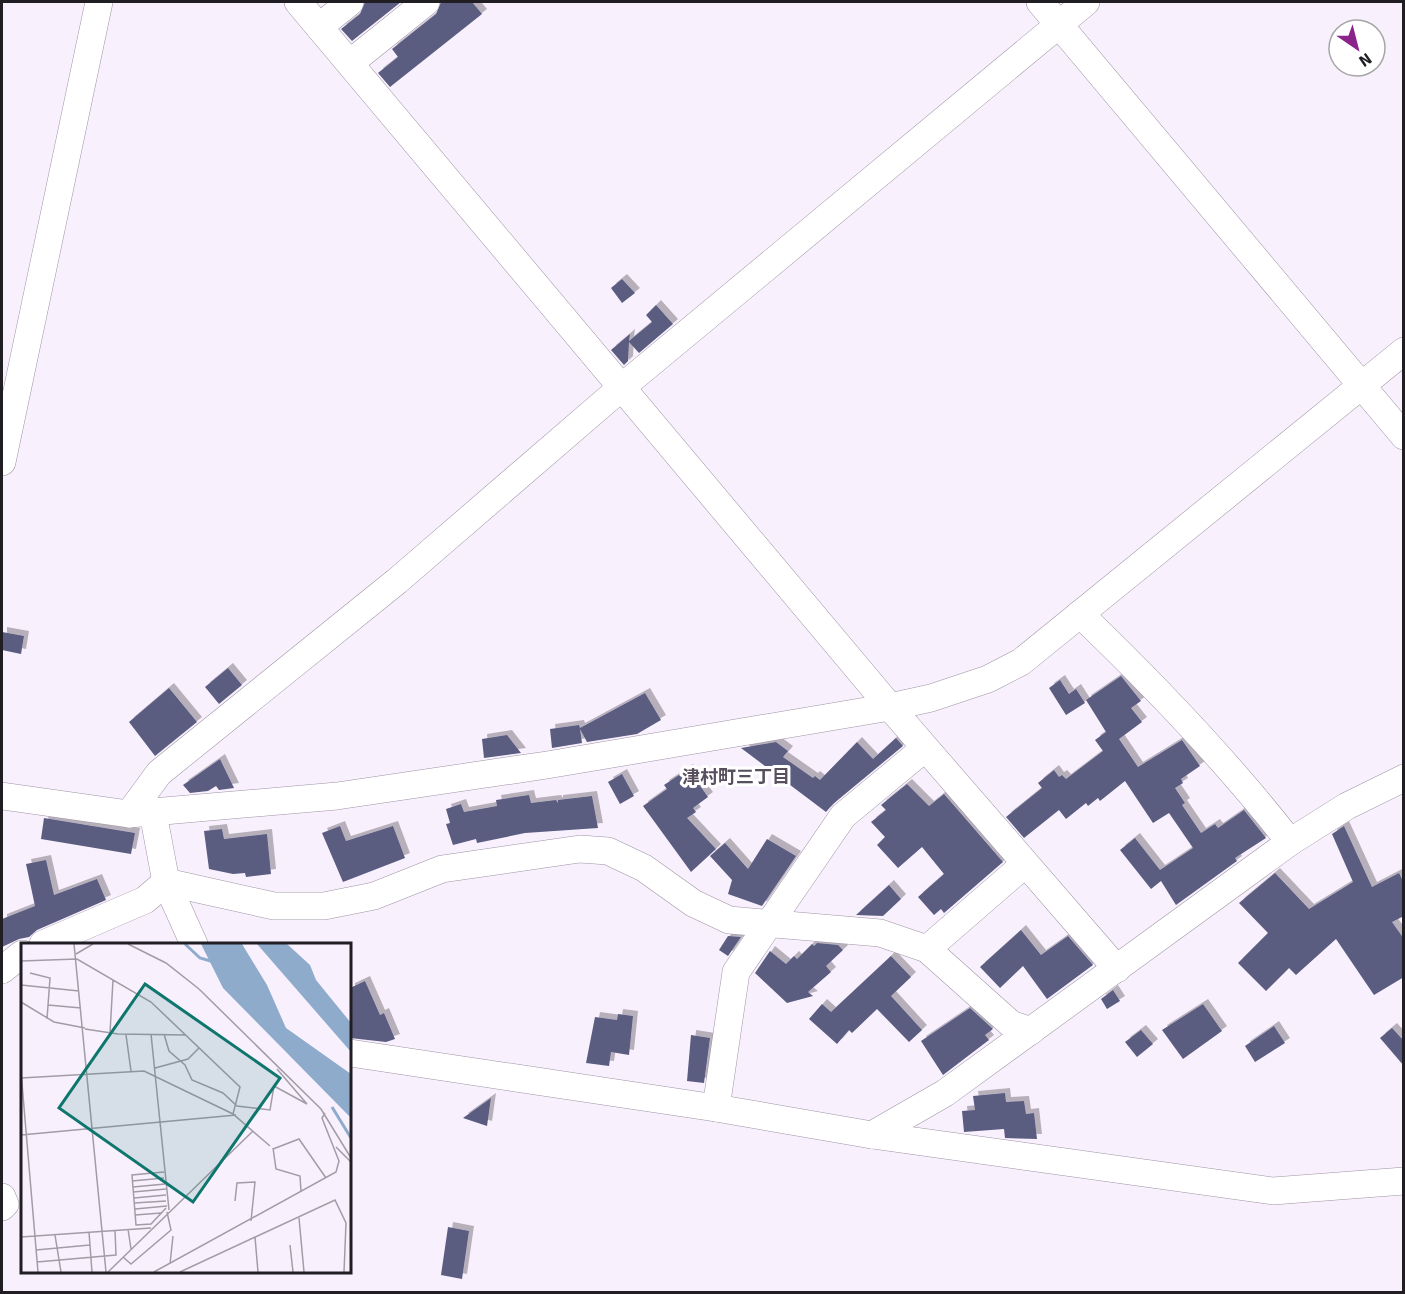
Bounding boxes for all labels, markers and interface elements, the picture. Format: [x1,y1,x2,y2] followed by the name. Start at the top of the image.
[1327,18,1387,78] north arrow
[1355,48,1375,71] text: N
[682,766,790,788] district label: 津村町三丁目
[21,943,351,1273] inset map

